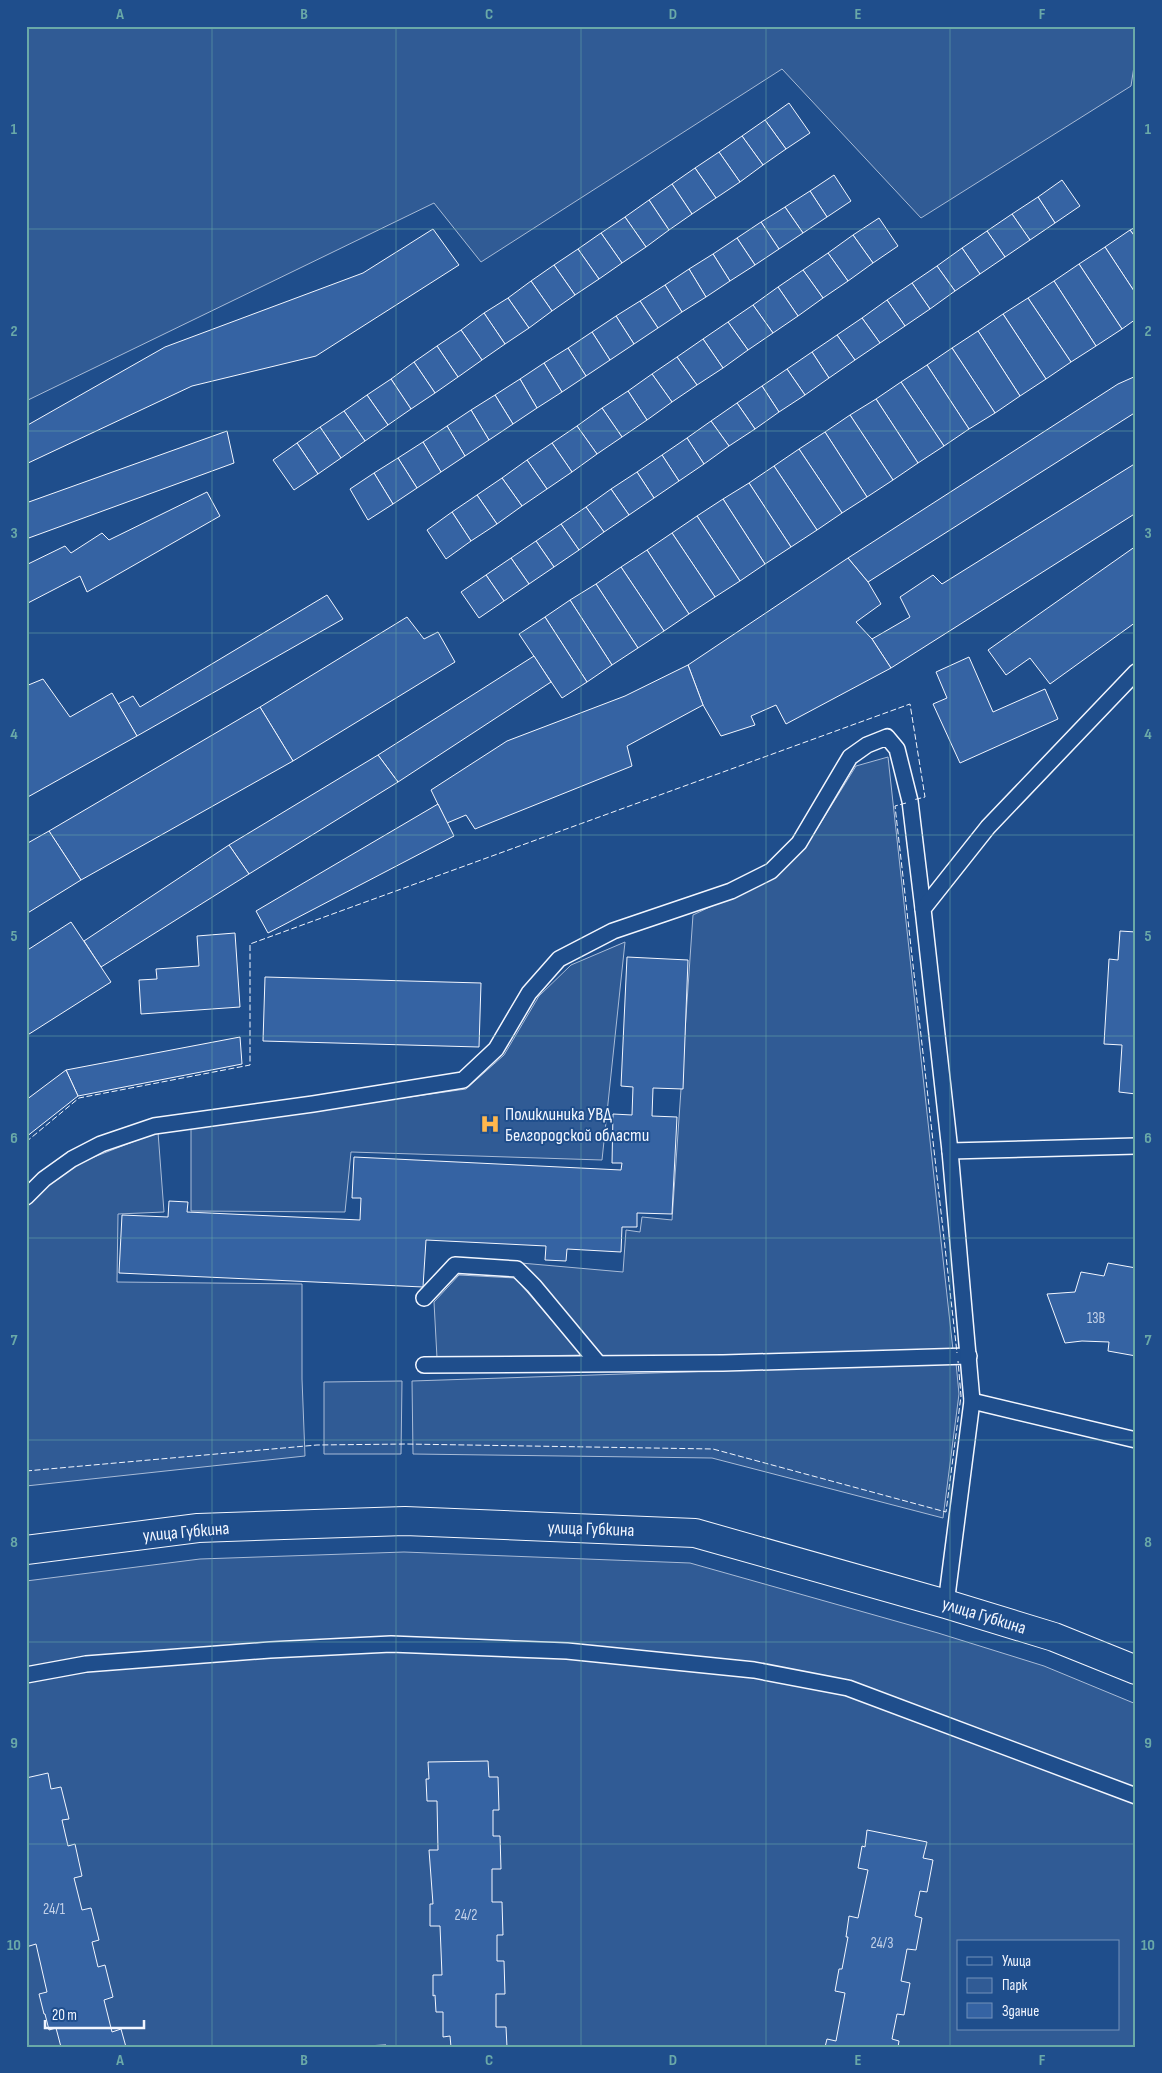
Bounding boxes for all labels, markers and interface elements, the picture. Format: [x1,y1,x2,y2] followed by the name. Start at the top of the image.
[115,5,124,24] text: A
[300,5,308,24] text: B
[485,5,493,24] text: C
[669,5,677,24] text: D
[855,5,862,24] text: E
[1039,5,1046,24] text: F
[11,120,18,139] text: 1
[1145,120,1152,139] text: 1
[10,322,18,341] text: 2
[1144,322,1152,341] text: 2
[10,524,18,543] text: 3
[1144,524,1152,543] text: 3
[10,725,18,744] text: 4
[1144,725,1152,744] text: 4
[10,927,18,946] text: 5
[1144,927,1152,946] text: 5
[505,1104,649,1146] place label: Поликлиника УВД Белгородской области
[479,1113,501,1135] hospital icon: Поликлиника УВД Белгородской области
[10,1129,18,1148] text: 6
[1144,1129,1152,1148] text: 6
[1087,1309,1105,1328] house number: 13В
[11,1331,18,1350] text: 7
[1145,1331,1152,1350] text: 7
[547,1517,635,1541] street label: улица Губкина
[142,1518,230,1546] street label: улица Губкина
[10,1533,18,1552] text: 8
[1144,1533,1152,1552] text: 8
[939,1593,1029,1639] street label: улица Губкина
[10,1734,18,1753] text: 9
[1144,1734,1152,1753] text: 9
[43,1900,66,1919] house number: 24/1
[455,1906,477,1925] house number: 24/2
[870,1934,894,1953] house number: 24/3
[7,1936,21,1955] text: 10
[1141,1936,1155,1955] text: 10
[957,1940,1120,2030] legend
[1002,1952,1031,1971] text: Улица
[1002,1976,1028,1995] text: Парк
[45,1998,144,2030] scale bar
[1002,2002,1039,2021] text: Здание
[52,2006,77,2025] text: 20 m
[115,2051,124,2070] text: A
[300,2051,308,2070] text: B
[485,2051,493,2070] text: C
[669,2051,677,2070] text: D
[855,2051,862,2070] text: E
[1039,2051,1046,2070] text: F

